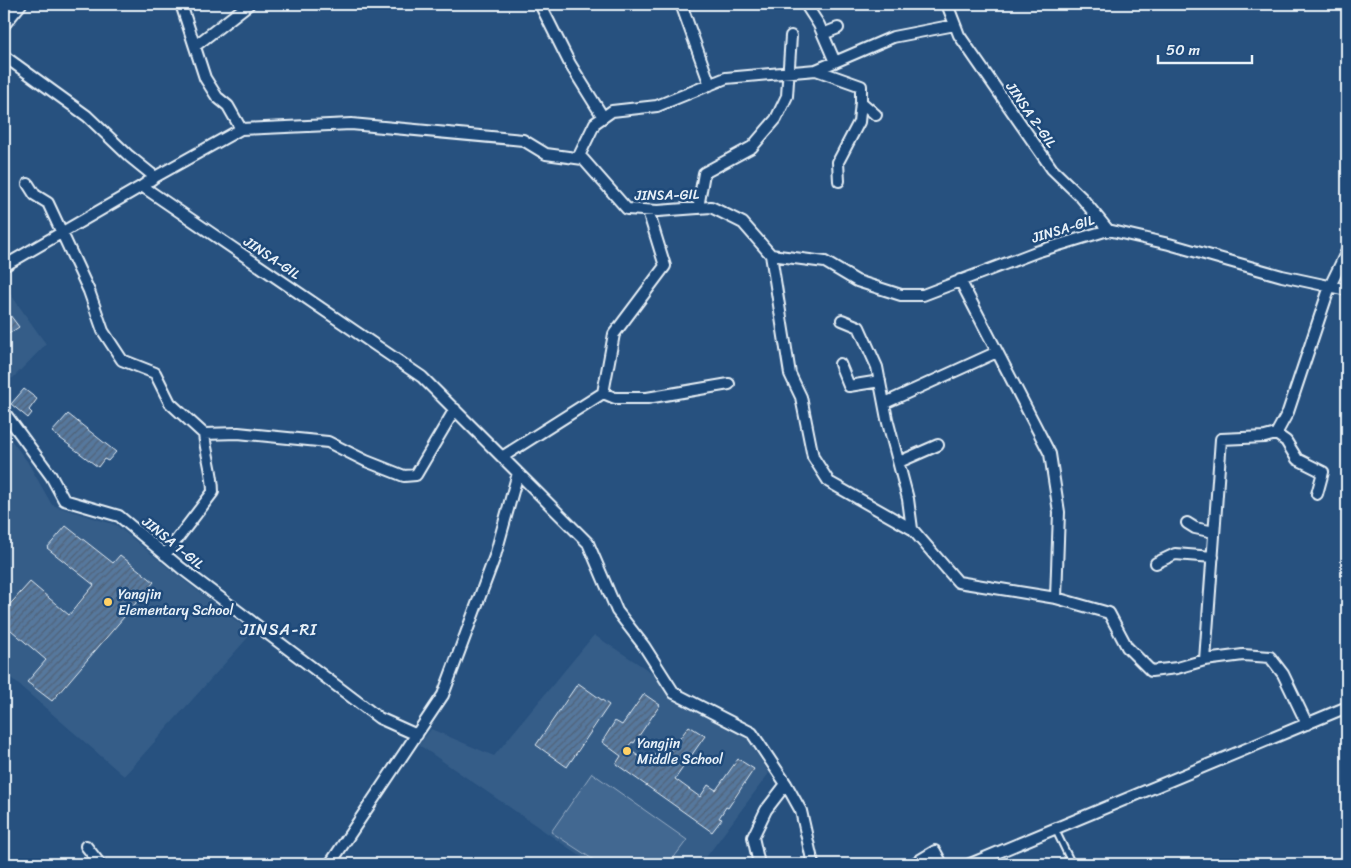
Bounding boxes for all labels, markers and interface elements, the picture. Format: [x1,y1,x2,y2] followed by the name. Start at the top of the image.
[1158,32,1252,64] scale bar
[1166,37,1201,63] text: 50 m
[998,76,1063,154] street label: JINSA 2-GIL
[634,182,700,208] street label: JINSA-GIL
[1028,207,1098,251] street label: JINSA-GIL
[237,229,306,287] street label: JINSA-GIL
[136,509,210,576] street label: JINSA 1-GIL
[118,582,235,623] place label: Yangjin Elementary School
[102,596,114,608] marker: Yangjin Elementary School
[240,615,318,644] district label: JINSA-RI
[637,731,724,772] place label: Yangjin Middle School
[621,745,633,757] marker: Yangjin Middle School

